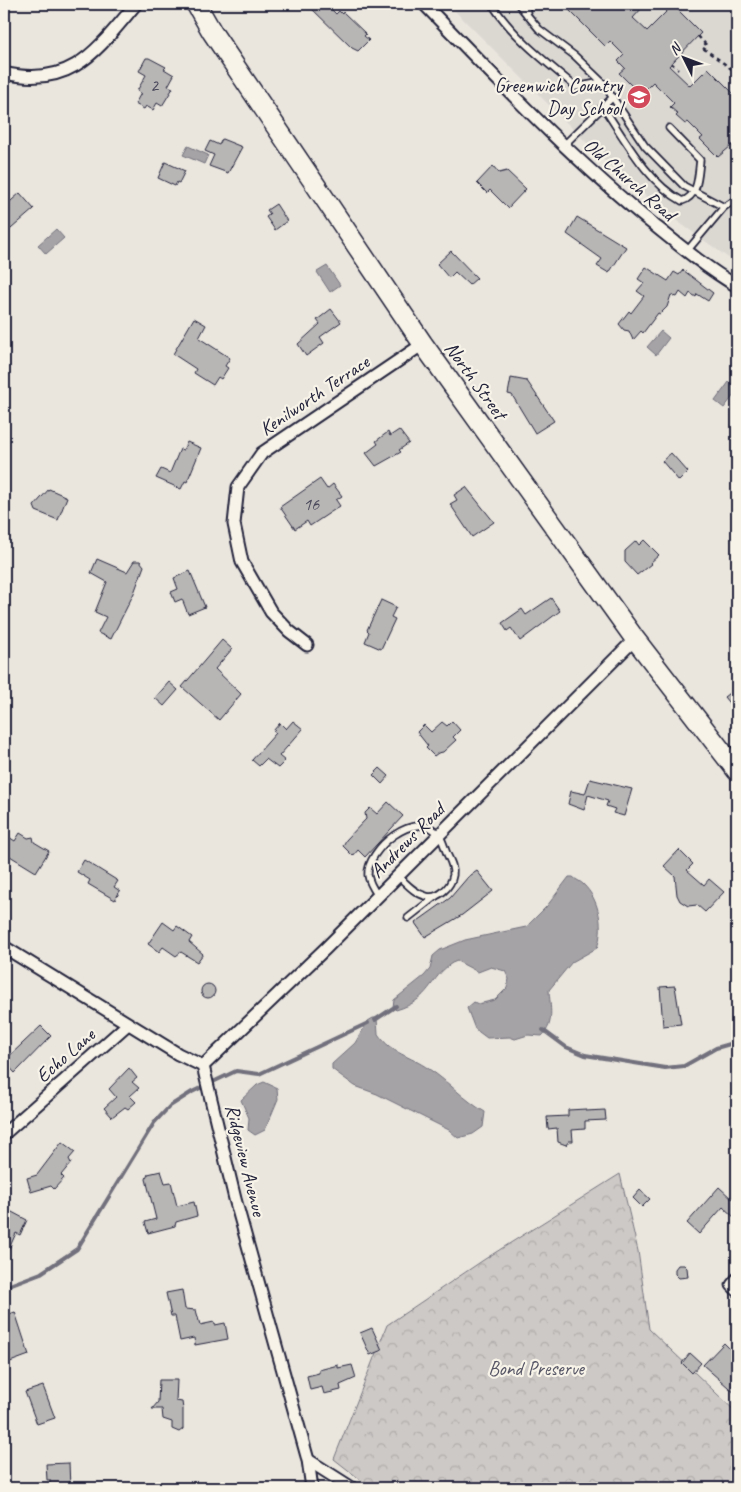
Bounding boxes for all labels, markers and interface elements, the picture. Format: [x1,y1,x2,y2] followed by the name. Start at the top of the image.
[658,32,708,82] north arrow
[665,39,685,59] text: N
[494,73,626,121] place label: Greenwich Country Day School
[150,74,160,96] house number: 2
[626,84,652,110] school or university icon: Greenwich Country Day School
[578,133,683,228] street label: Old Church Road
[439,337,514,427] street label: North Street
[255,349,375,441] street label: Kenilworth Terrace
[303,493,320,515] house number: 16
[365,795,452,883] street label: Andrews Road
[30,1022,101,1088] street label: Echo Lane
[220,1102,272,1220] street label: Ridgeview Avenue
[488,1356,585,1381] park label: Bond Preserve

